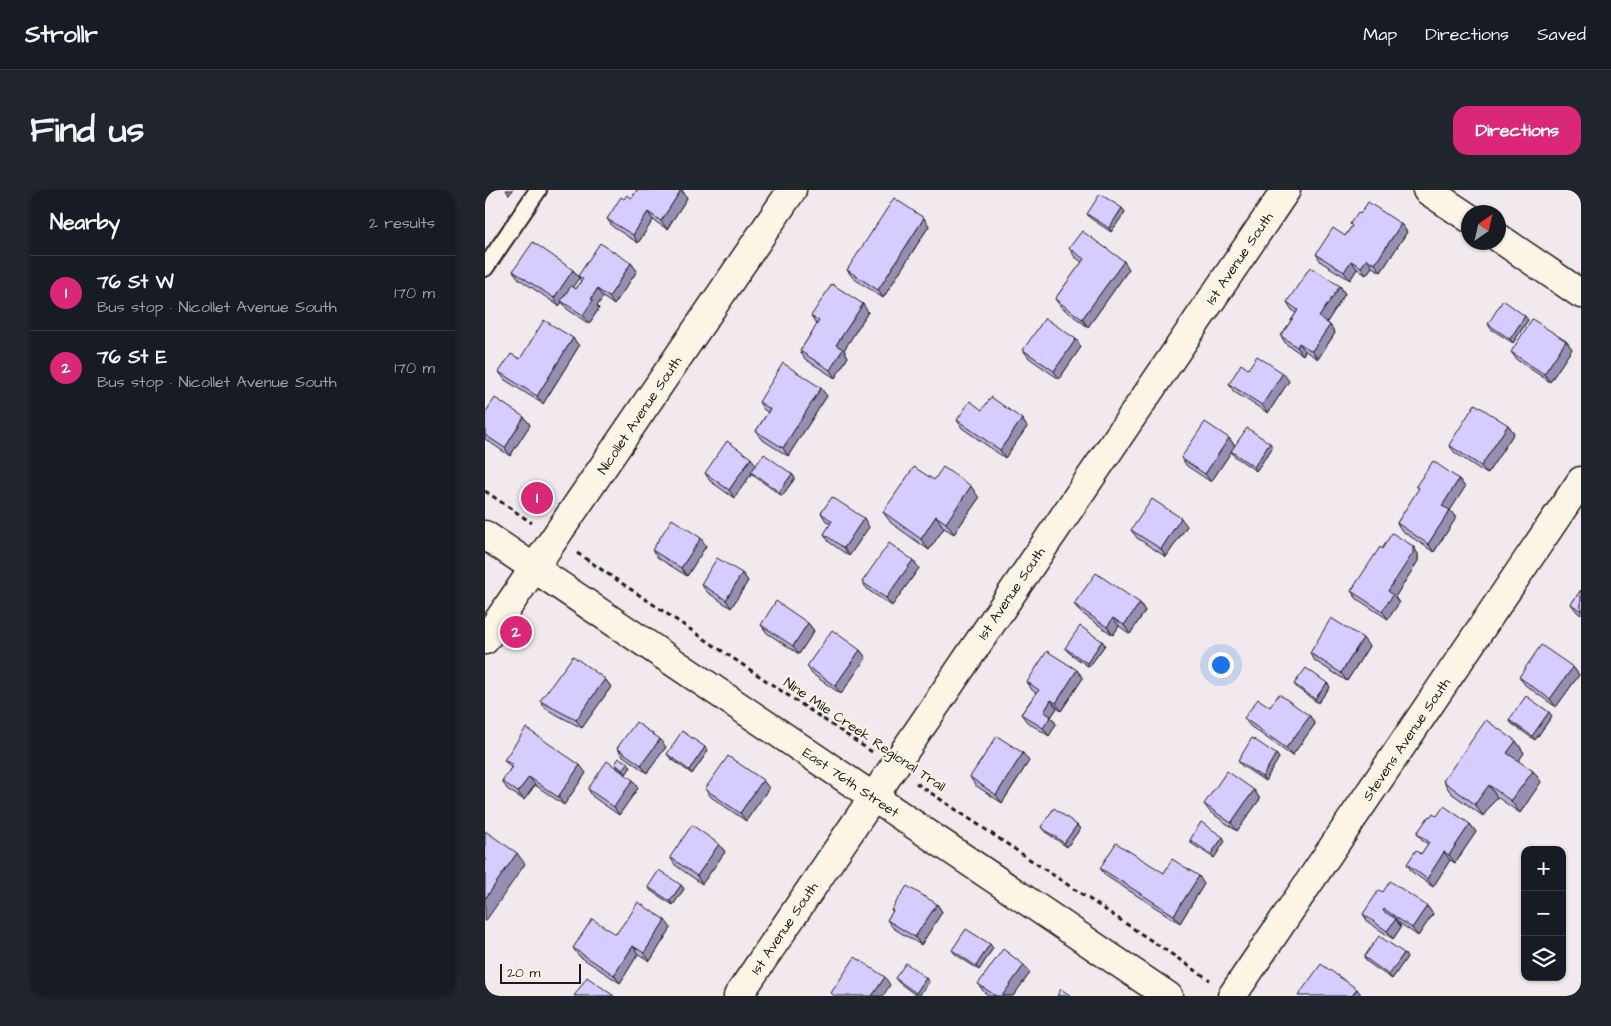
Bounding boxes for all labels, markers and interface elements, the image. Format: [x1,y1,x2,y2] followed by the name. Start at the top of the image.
[25,18,98,52] text: Strollr
[1363,22,1397,47] text: Map
[1425,22,1509,47] text: Directions
[1537,22,1586,47] text: Saved
[30,106,144,155] text: Find us
[1453,106,1581,155] button: Directions
[1461,205,1506,250] north arrow
[50,208,120,237] text: Nearby
[1201,208,1278,309] street label: 1st Avenue South
[369,212,435,234] text: 2 results
[97,269,174,296] text: 76 St W
[65,282,67,304] text: 1
[394,282,435,304] text: 170 m
[97,296,337,318] text: Bus stop · Nicollet Avenue South
[97,344,167,371] text: 76 St E
[593,352,687,479] street label: Nicollet Avenue South
[61,357,71,379] text: 2
[394,357,435,379] text: 170 m
[97,371,337,393] text: Bus stop · Nicollet Avenue South
[521,479,553,517] pin: 1
[973,543,1050,644] street label: 1st Avenue South
[500,613,532,651] pin: 2
[1208,652,1234,678] your location
[779,673,950,797] street label: Nine Mile Creek Regional Trail
[1358,674,1456,805] street label: Stevens Avenue South
[798,743,903,823] street label: East 76th Street
[1521,846,1566,981] map controls
[1521,846,1566,891] button: +
[746,878,823,979] street label: 1st Avenue South
[1521,891,1566,936] button: −
[1521,936,1566,981] button: layers
[500,961,581,984] scale bar
[507,963,540,983] text: 20 m

